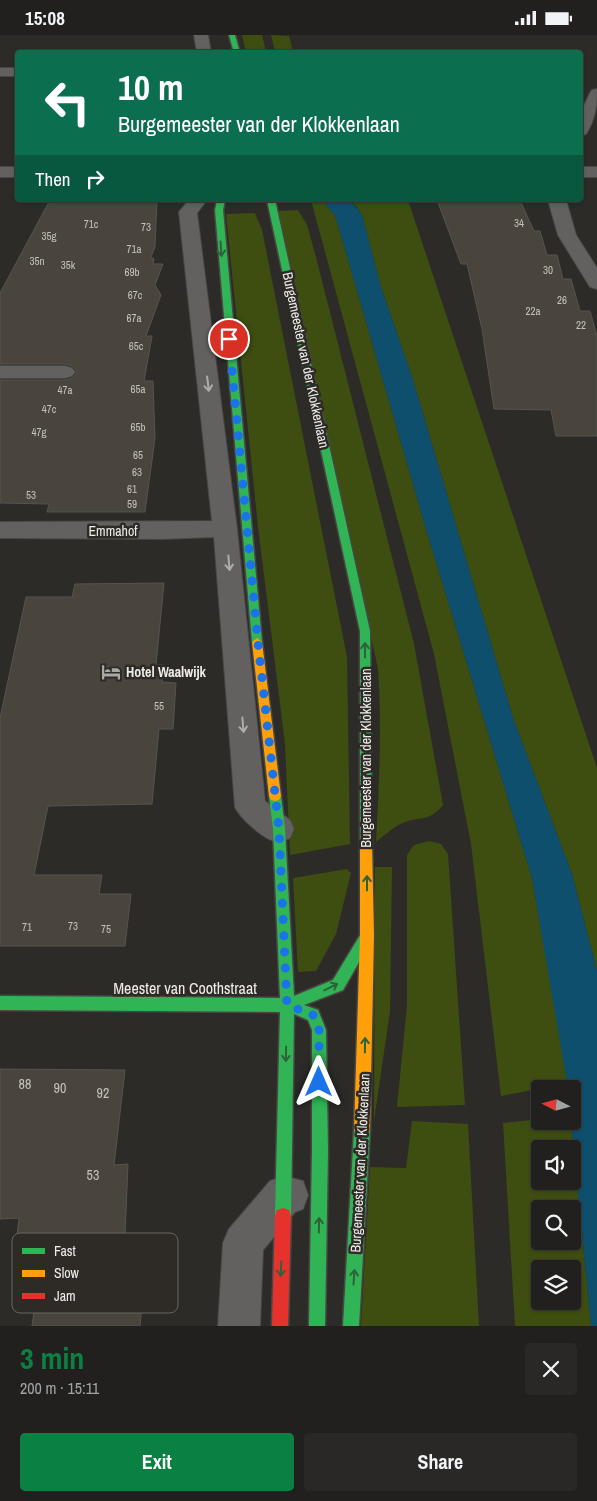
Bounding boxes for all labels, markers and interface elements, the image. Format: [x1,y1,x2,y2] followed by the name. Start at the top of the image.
[25,5,65,31] text: 15:08
[118,64,183,111] text: 10 m
[35,70,100,135] icon: left
[118,109,400,139] text: Burgemeester van der Klokkenlaan
[81,165,109,193] icon: right
[35,166,71,192] text: Then
[514,216,524,230] house number: 34
[84,217,99,231] house number: 71c
[141,220,151,234] house number: 73
[41,229,57,243] house number: 35g
[217,240,226,256] one-way arrow
[126,242,142,256] house number: 71a
[29,254,45,268] house number: 35n
[61,258,76,272] house number: 35k
[543,263,553,277] house number: 30
[124,265,140,279] house number: 69b
[279,270,333,450] street label: Burgemeester van der Klokkenlaan
[128,288,143,302] house number: 67c
[557,293,567,307] house number: 26
[525,304,541,318] house number: 22a
[126,311,142,325] house number: 67a
[208,318,250,360] pin
[576,318,586,332] house number: 22
[215,325,243,353] icon: arrive
[129,339,144,353] house number: 65c
[203,376,213,392] one-way arrow
[130,382,146,396] house number: 65a
[57,383,73,397] house number: 47a
[42,402,57,416] house number: 47c
[130,420,146,434] house number: 65b
[31,425,47,439] house number: 47g
[133,448,143,462] house number: 65
[132,465,142,479] house number: 63
[127,482,137,496] house number: 61
[26,488,36,502] house number: 53
[127,497,137,511] house number: 59
[88,522,138,540] street label: Emmahof
[224,555,233,571] one-way arrow
[360,642,370,658] one-way arrow
[100,661,122,683] hotel icon: Hotel Waalwijk
[126,663,207,681] place label: Hotel Waalwijk
[357,668,375,848] street label: Burgemeester van der Klokkenlaan
[154,699,164,713] house number: 55
[238,716,248,732] one-way arrow
[362,875,372,891] one-way arrow
[68,919,78,933] house number: 73
[22,920,32,934] house number: 71
[101,922,111,936] house number: 75
[113,977,257,999] street label: Meester van Coothstraat
[324,981,339,991] one-way arrow
[360,1037,370,1054] one-way arrow
[281,1046,291,1062] one-way arrow
[292,1055,344,1107] position arrow
[346,1073,374,1253] street label: Burgemeester van der Klokkenlaan
[19,1075,31,1093] house number: 88
[54,1079,66,1097] house number: 90
[531,1080,581,1130] north arrow
[531,1080,581,1310] map controls
[97,1084,109,1102] house number: 92
[531,1140,581,1190] button: sound
[87,1166,99,1184] house number: 53
[531,1200,581,1250] button: search
[314,1217,323,1233] one-way arrow
[12,1233,178,1313] legend
[54,1242,76,1260] text: Fast
[531,1260,581,1310] button: layers
[277,1261,286,1277] one-way arrow
[54,1264,80,1282] text: Slow
[350,1270,359,1286] one-way arrow
[54,1287,76,1305] text: Jam
[20,1338,84,1378] text: 3 min
[525,1343,577,1395] button: close
[20,1377,99,1399] text: 200 m · 15:11
[20,1433,294,1491] button: Exit
[304,1433,577,1491] button: Share

